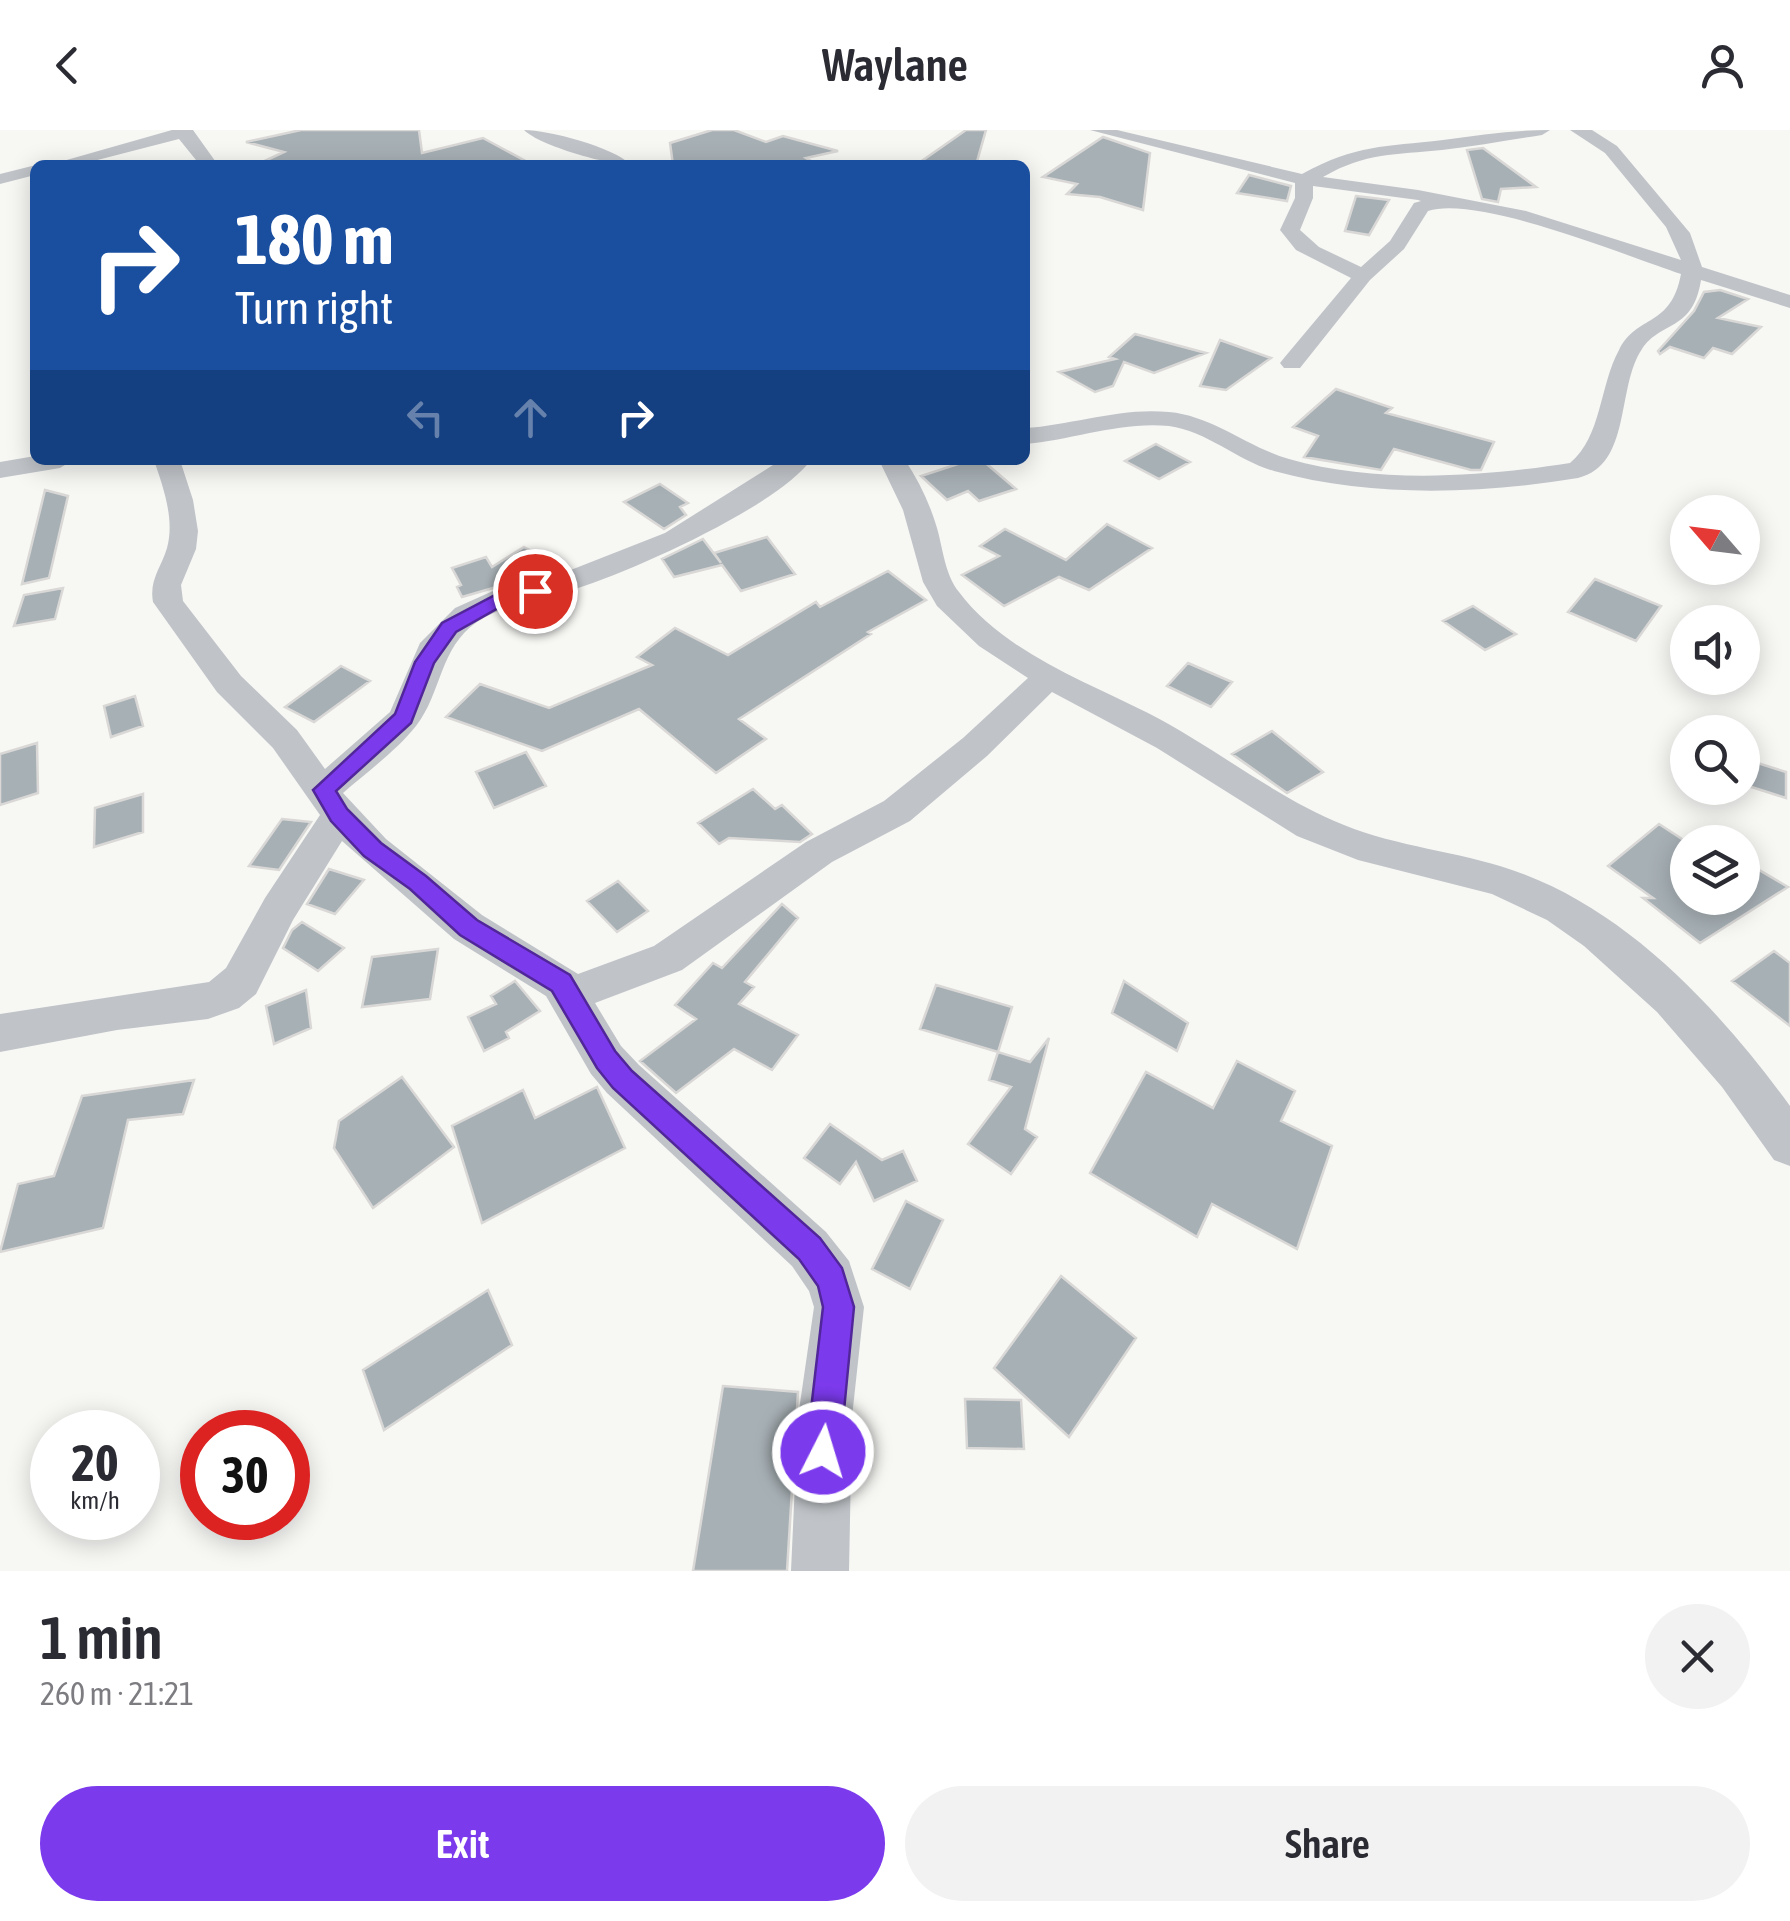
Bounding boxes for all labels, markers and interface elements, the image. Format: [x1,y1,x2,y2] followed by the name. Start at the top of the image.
[40,38,95,93] icon: back
[1695,38,1750,93] icon: person
[822,39,968,91] text: Waylane
[235,199,394,279] text: 180 m
[70,200,200,330] icon: right
[235,282,393,334] text: Turn right
[398,390,453,445] icon: left
[503,390,558,445] icon: ahead
[608,390,663,445] icon: right
[1670,495,1760,585] north arrow
[1670,495,1760,915] map controls
[493,549,578,634] pin
[508,564,563,619] icon: arrive
[1670,605,1760,695] button: sound
[1670,715,1760,805] button: search
[1670,825,1760,915] button: layers
[771,1400,875,1504] position arrow
[180,1410,310,1540] speed limit sign: 30
[71,1434,118,1492] text: 20
[70,1486,120,1514] text: km/h
[40,1603,163,1672] text: 1 min
[1645,1604,1750,1709] button: close
[40,1675,194,1712] text: 260 m · 21:21
[40,1786,885,1901] button: Exit
[905,1786,1750,1901] button: Share

